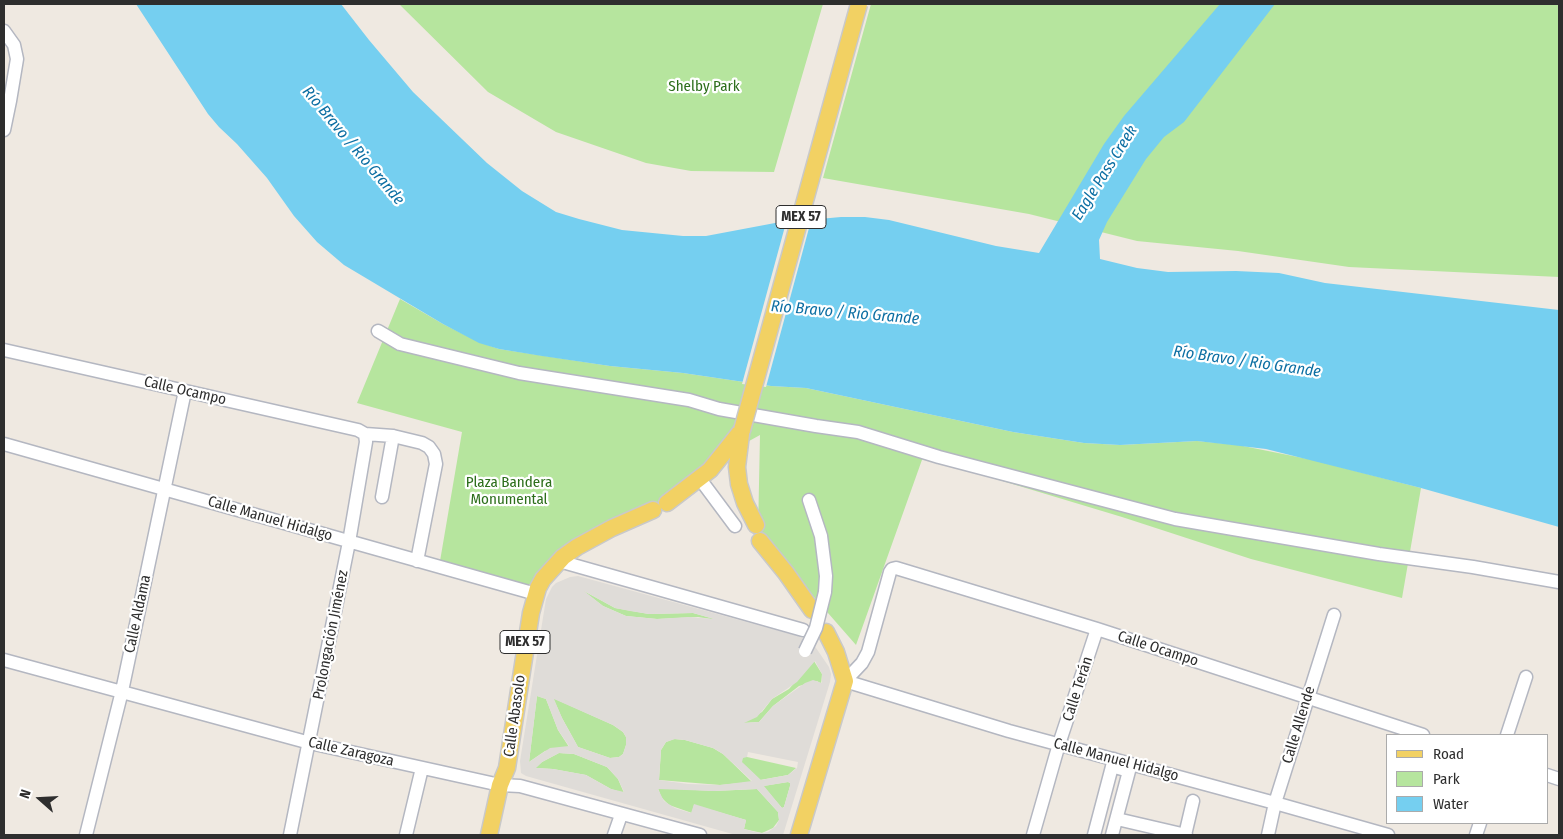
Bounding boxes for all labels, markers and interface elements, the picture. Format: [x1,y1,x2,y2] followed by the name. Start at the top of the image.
[668,78,740,96] park label: Shelby Park
[298,83,408,209] water label: Río Bravo / Rio Grande
[1068,122,1142,224] water label: Eagle Pass Creek
[776,206,826,228] road number: MEX 57
[770,297,920,329] water label: Río Bravo / Rio Grande
[1172,342,1322,382] water label: Río Bravo / Rio Grande
[142,373,228,409] street label: Calle Ocampo
[466,474,552,509] park label: Plaza Bandera Monumental
[206,493,334,545] street label: Calle Manuel Hidalgo
[310,569,352,701] street label: Prolongación Jiménez
[121,573,155,655] street label: Calle Aldama
[1115,627,1201,671] street label: Calle Ocampo
[500,630,550,654] road number: MEX 57
[1059,654,1097,724] street label: Calle Terán
[500,674,530,758] street label: Calle Abasolo
[1279,684,1319,766] street label: Calle Allende
[306,733,396,771] street label: Calle Zaragoza
[1386,734,1548,824] legend
[1051,735,1181,785] street label: Calle Manuel Hidalgo
[1433,745,1464,763] text: Road
[1433,770,1460,788] text: Park
[15,774,65,824] north arrow
[16,787,35,801] text: N
[1433,795,1468,813] text: Water

